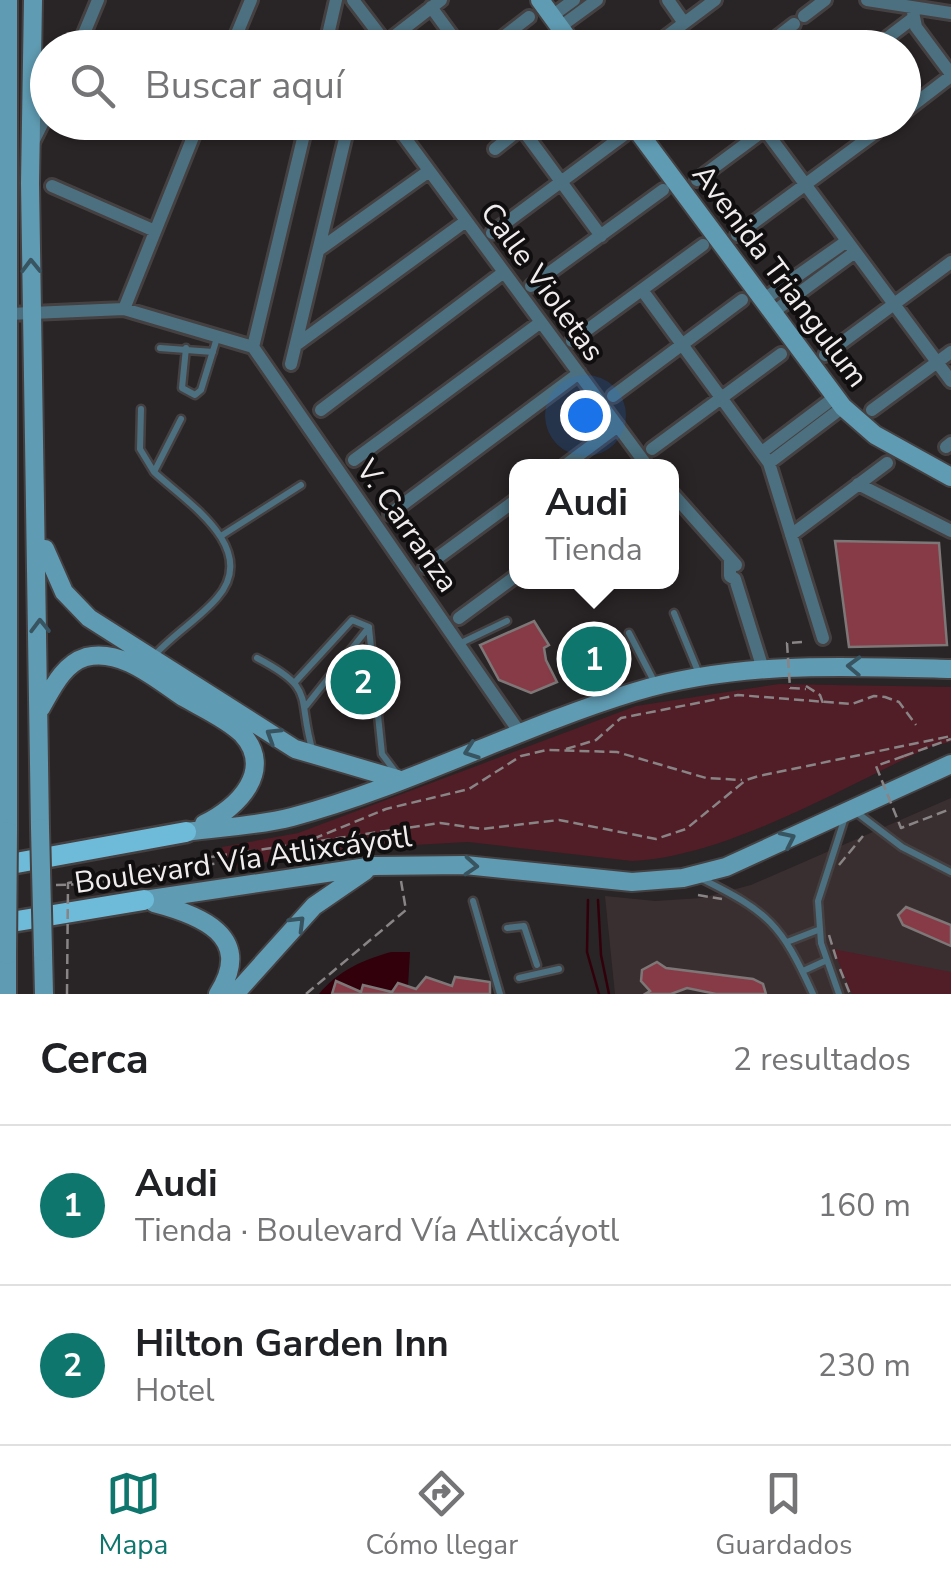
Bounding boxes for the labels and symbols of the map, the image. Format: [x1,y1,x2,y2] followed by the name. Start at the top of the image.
[683,156,877,396] street label: Avenida Triangulum
[471,194,613,370] street label: Calle Violetas
[21,257,42,273] one-way arrow
[560,390,611,441] your location
[346,451,468,600] street label: V. Carranza
[29,617,51,632] one-way arrow
[562,622,626,696] pin: 1
[330,644,396,720] pin: 2
[845,655,861,676] one-way arrow
[266,728,284,747] one-way arrow
[464,739,481,760] one-way arrow
[72,816,414,904] street label: Boulevard Vía Atlixcáyotl
[777,832,795,851] one-way arrow
[463,855,479,877] one-way arrow
[286,916,304,934] one-way arrow

